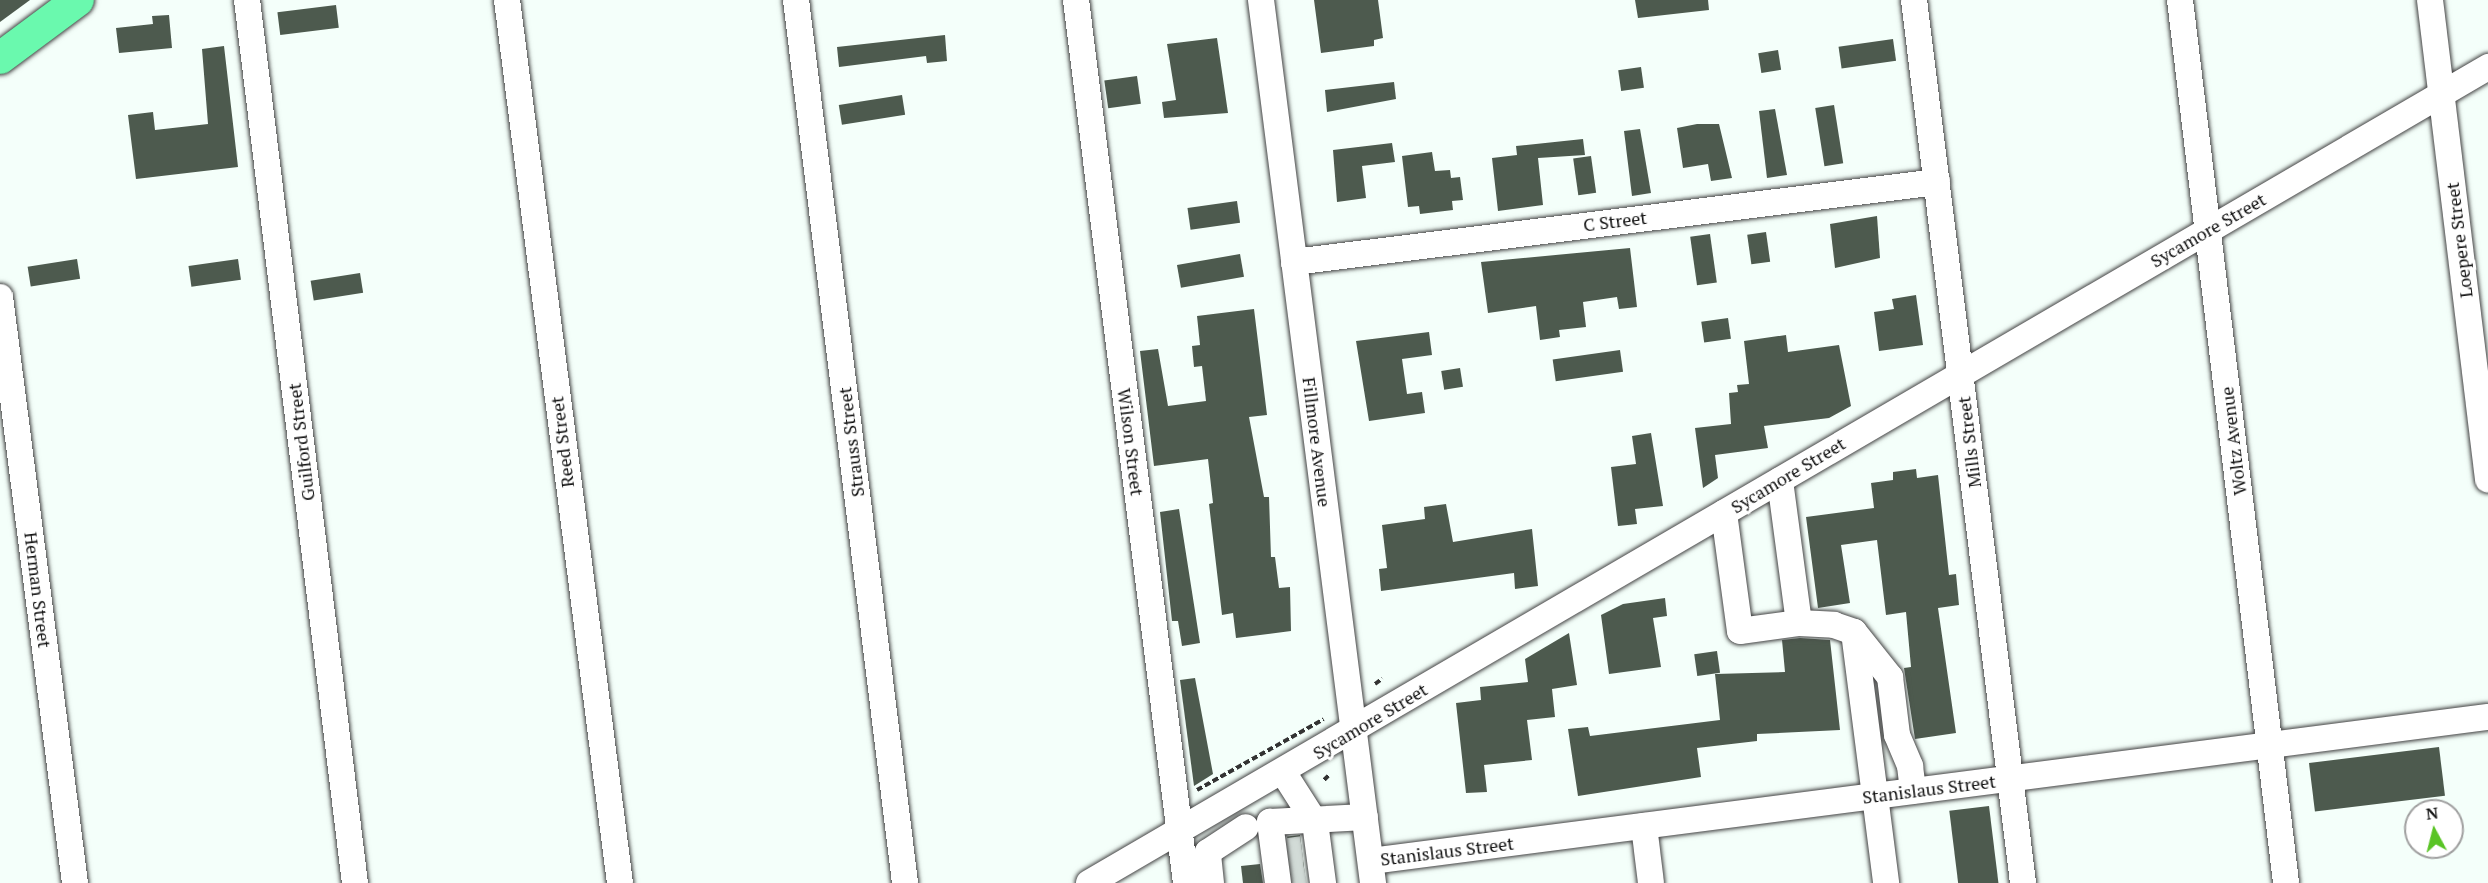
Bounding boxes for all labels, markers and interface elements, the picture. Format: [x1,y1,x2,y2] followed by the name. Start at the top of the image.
[2441,181,2477,299] street label: Loepere Street
[2146,188,2270,272] street label: Sycamore Street
[1582,206,1648,236] street label: C Street
[1298,376,1336,508] street label: Fillmore Avenue
[283,382,319,502] street label: Guilford Street
[2216,385,2250,497] street label: Woltz Avenue
[834,386,868,498] street label: Strauss Street
[1114,387,1148,497] street label: Wilson Street
[546,395,578,489] street label: Reed Street
[1953,395,1985,489] street label: Mills Street
[1727,432,1849,518] street label: Sycamore Street
[20,531,56,649] street label: Herman Street
[1309,678,1431,764] street label: Sycamore Street
[1861,770,1997,808] street label: Stanislaus Street
[2404,799,2464,859] north arrow
[2425,801,2439,825] text: N
[1379,832,1515,870] street label: Stanislaus Street

